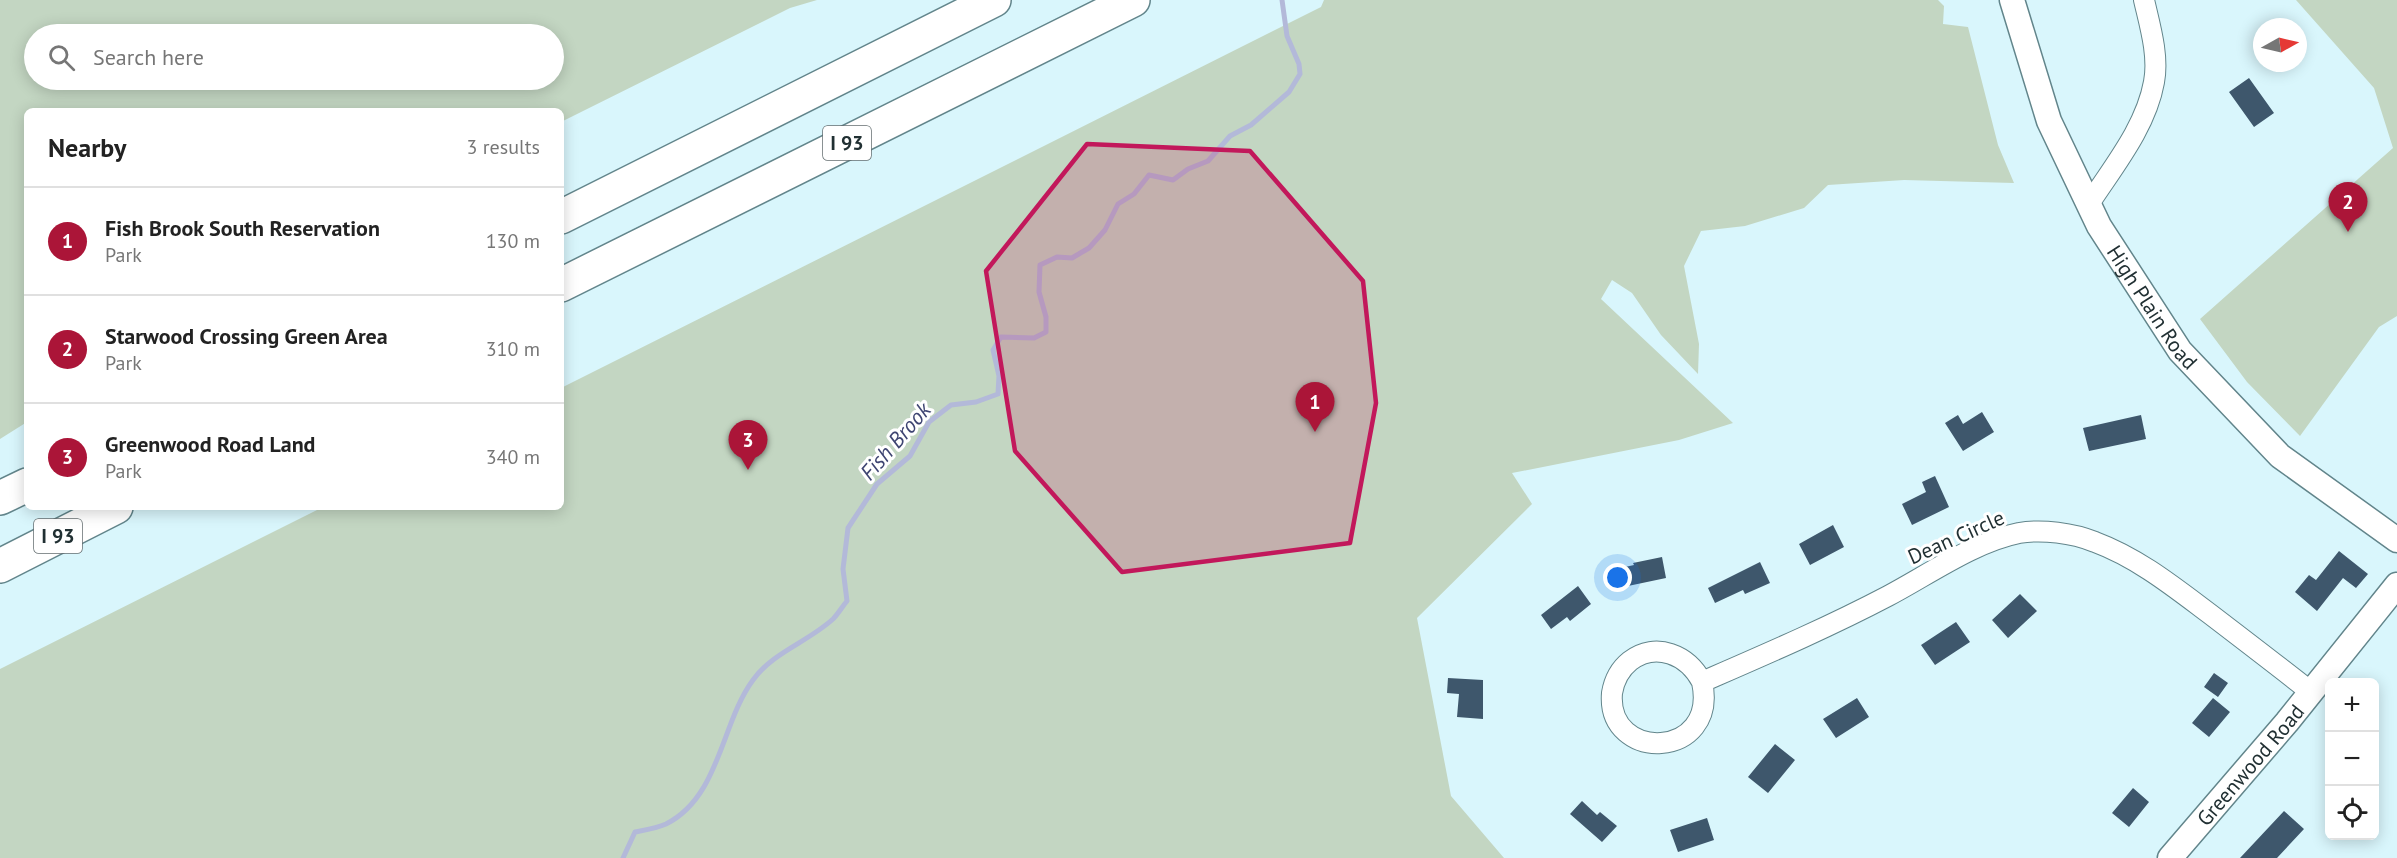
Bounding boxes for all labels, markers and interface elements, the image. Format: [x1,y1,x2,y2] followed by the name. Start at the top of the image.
[2253,18,2307,72] north arrow
[24,24,564,90] search box
[45,41,78,74] icon: search
[93,43,204,71] text: Search here
[823,126,871,160] road number: I 93
[48,131,126,164] text: Nearby
[467,134,540,160] text: 3 results
[2328,182,2368,232] pin: 2
[105,214,380,242] text: Fish Brook South Reservation
[62,228,73,254] text: 1
[486,228,540,254] text: 130 m
[2101,240,2204,375] street label: High Plain Road
[105,242,142,268] text: Park
[105,322,388,350] text: Starwood Crossing Green Area
[62,336,73,362] text: 2
[486,336,540,362] text: 310 m
[105,350,142,376] text: Park
[1296,382,1334,432] pin: 1
[854,395,937,486] water label: Fish Brook
[728,420,768,470] pin: 3
[105,430,315,458] text: Greenwood Road Land
[62,444,73,470] text: 3
[486,444,540,470] text: 340 m
[105,458,142,484] text: Park
[1903,504,2009,570] street label: Dean Circle
[34,519,82,553] road number: I 93
[1603,563,1632,592] your location
[2325,678,2379,840] map controls
[2325,678,2379,732] button: +
[2190,698,2310,831] street label: Greenwood Road
[2325,732,2379,786] button: −
[2325,786,2379,840] button: locate

